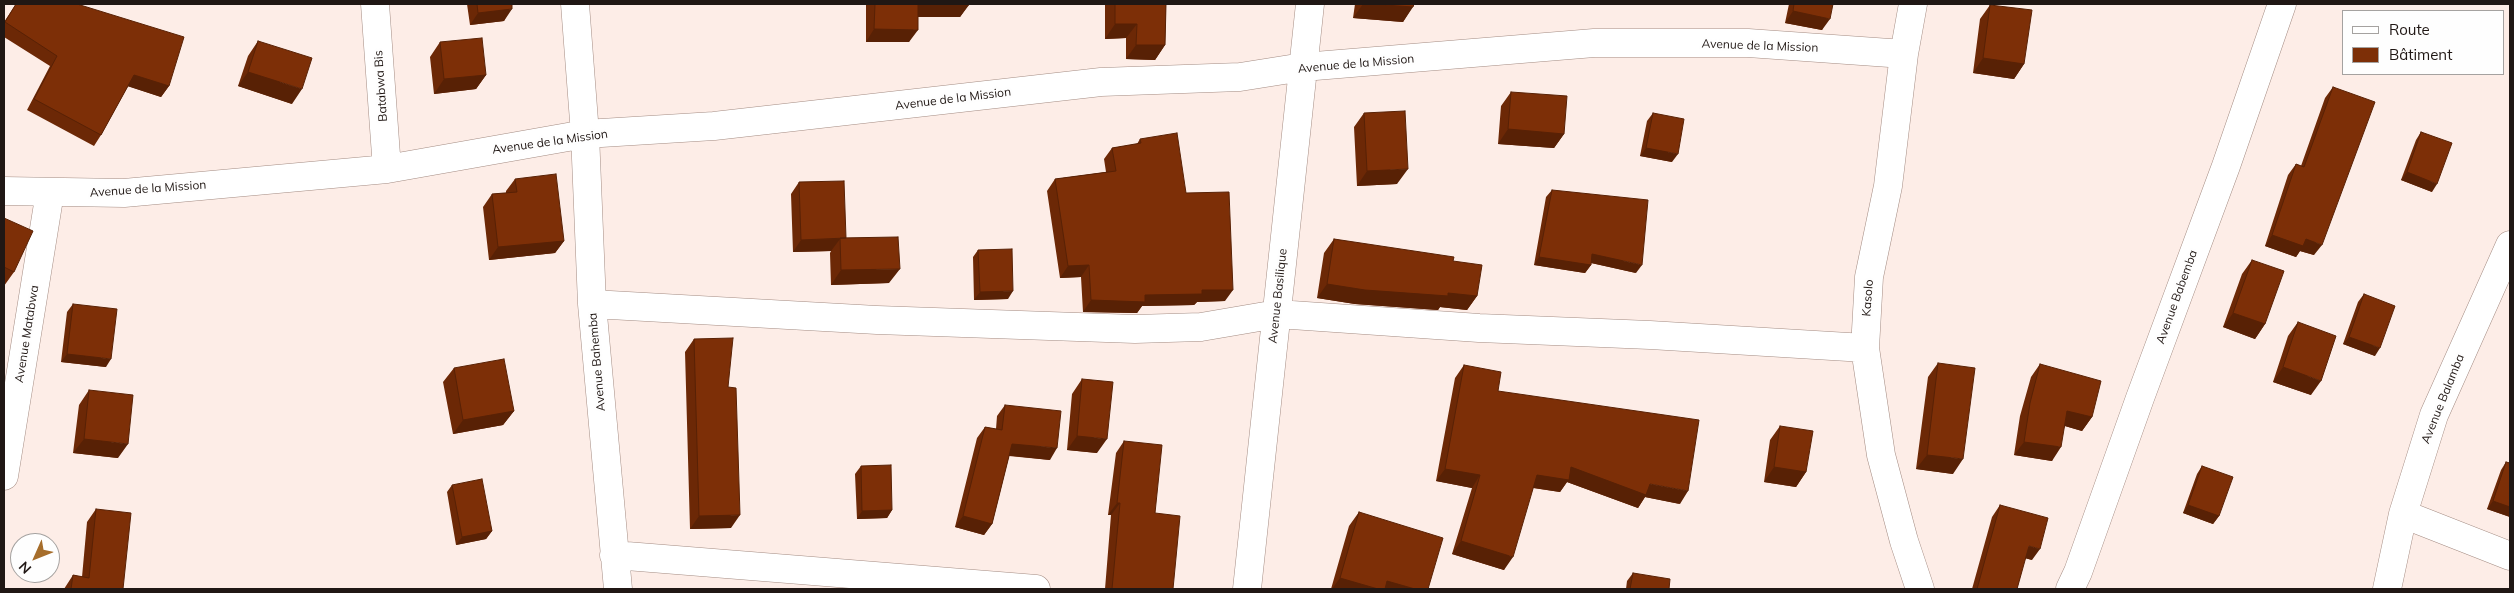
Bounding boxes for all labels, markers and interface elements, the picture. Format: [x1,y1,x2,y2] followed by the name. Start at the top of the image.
[2342,10,2504,75] legend
[2389,20,2430,39] text: Route
[1701,37,1819,55] street label: Avenue de la Mission
[2389,45,2452,64] text: Bâtiment
[371,50,391,122] street label: Batabwa Bis
[1297,52,1415,76] street label: Avenue de la Mission
[894,85,1012,113] street label: Avenue de la Mission
[491,127,609,157] street label: Avenue de la Mission
[89,178,207,200] street label: Avenue de la Mission
[1266,248,1290,344] street label: Avenue Basilique
[2153,248,2201,346] street label: Avenue Babemba
[1860,279,1876,317] street label: Kasolo
[12,284,42,384] street label: Avenue Matabwa
[586,312,608,412] street label: Avenue Bahemba
[2418,352,2468,446] street label: Avenue Balamba
[10,533,60,583] north arrow
[15,558,35,578] text: N

